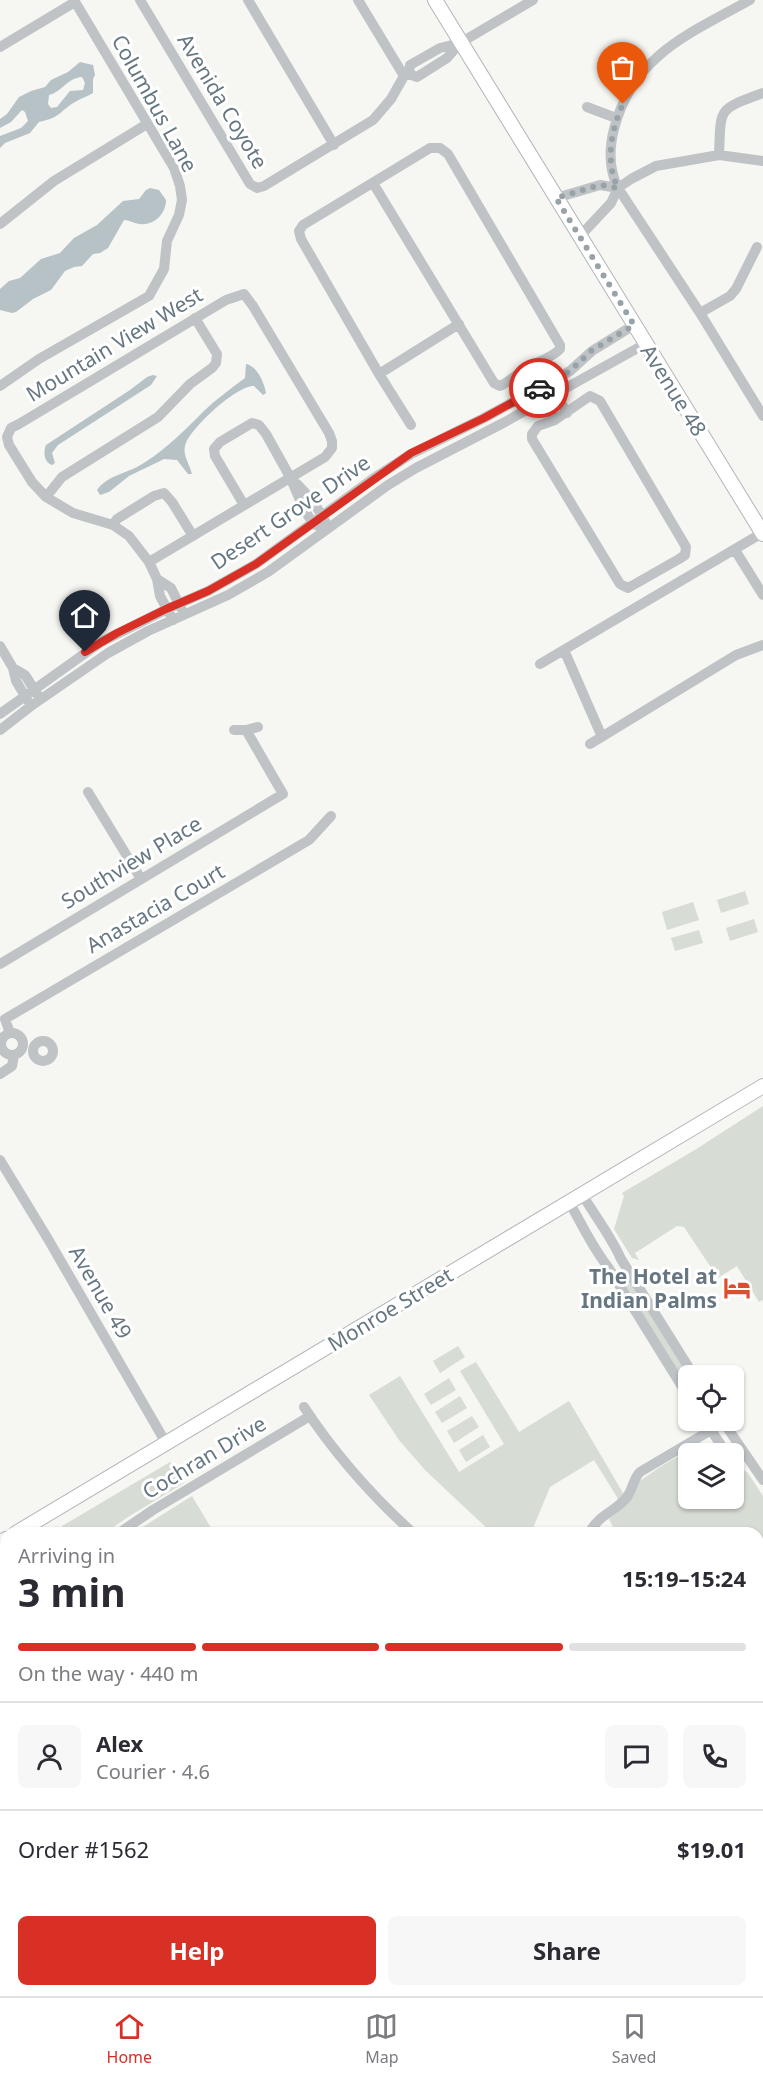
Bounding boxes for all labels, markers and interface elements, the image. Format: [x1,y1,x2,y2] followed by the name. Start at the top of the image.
[172,28,274,174] street label: Avenida Coyote
[106,29,204,177] street label: Columbus Lane
[597,42,648,104] pin
[606,51,639,84] icon: bag
[21,280,208,408] street label: Mountain View West
[635,339,713,441] street label: Avenue 48
[509,358,569,418] courier
[523,372,556,405] icon: car
[205,448,375,576] street label: Desert Grove Drive
[59,590,110,652] pin
[68,599,101,632] icon: home
[56,809,206,915] street label: Southview Place
[81,857,230,959] street label: Anastacia Court
[63,1240,139,1344] street label: Avenue 49
[322,1260,458,1357] street label: Monroe Street
[581,1262,717,1314] place label: The Hotel at Indian Palms
[722,1273,752,1303] hotel icon: The Hotel at Indian Palms
[678,1365,744,1509] map controls
[678,1365,744,1431] button: locate
[137,1409,271,1505] street label: Cochran Drive
[678,1443,744,1509] button: layers
[18,1542,115,1569] text: Arriving in
[622,1563,746,1593] text: 15:19–15:24
[18,1565,125,1618] text: 3 min
[18,1660,198,1687] text: On the way · 440 m
[18,1725,81,1788] button: person
[605,1725,668,1788] button: chat
[683,1725,746,1788] button: phone
[96,1728,143,1758] text: Alex
[96,1758,210,1785] text: Courier · 4.6
[18,1834,149,1864] text: Order #1562
[677,1834,746,1864] text: $19.01
[18,1916,376,1985] button: Help
[388,1916,746,1985] button: Share
[107,2010,152,2068] tab: Home
[365,2010,399,2068] tab: Map
[612,2010,656,2068] tab: Saved

